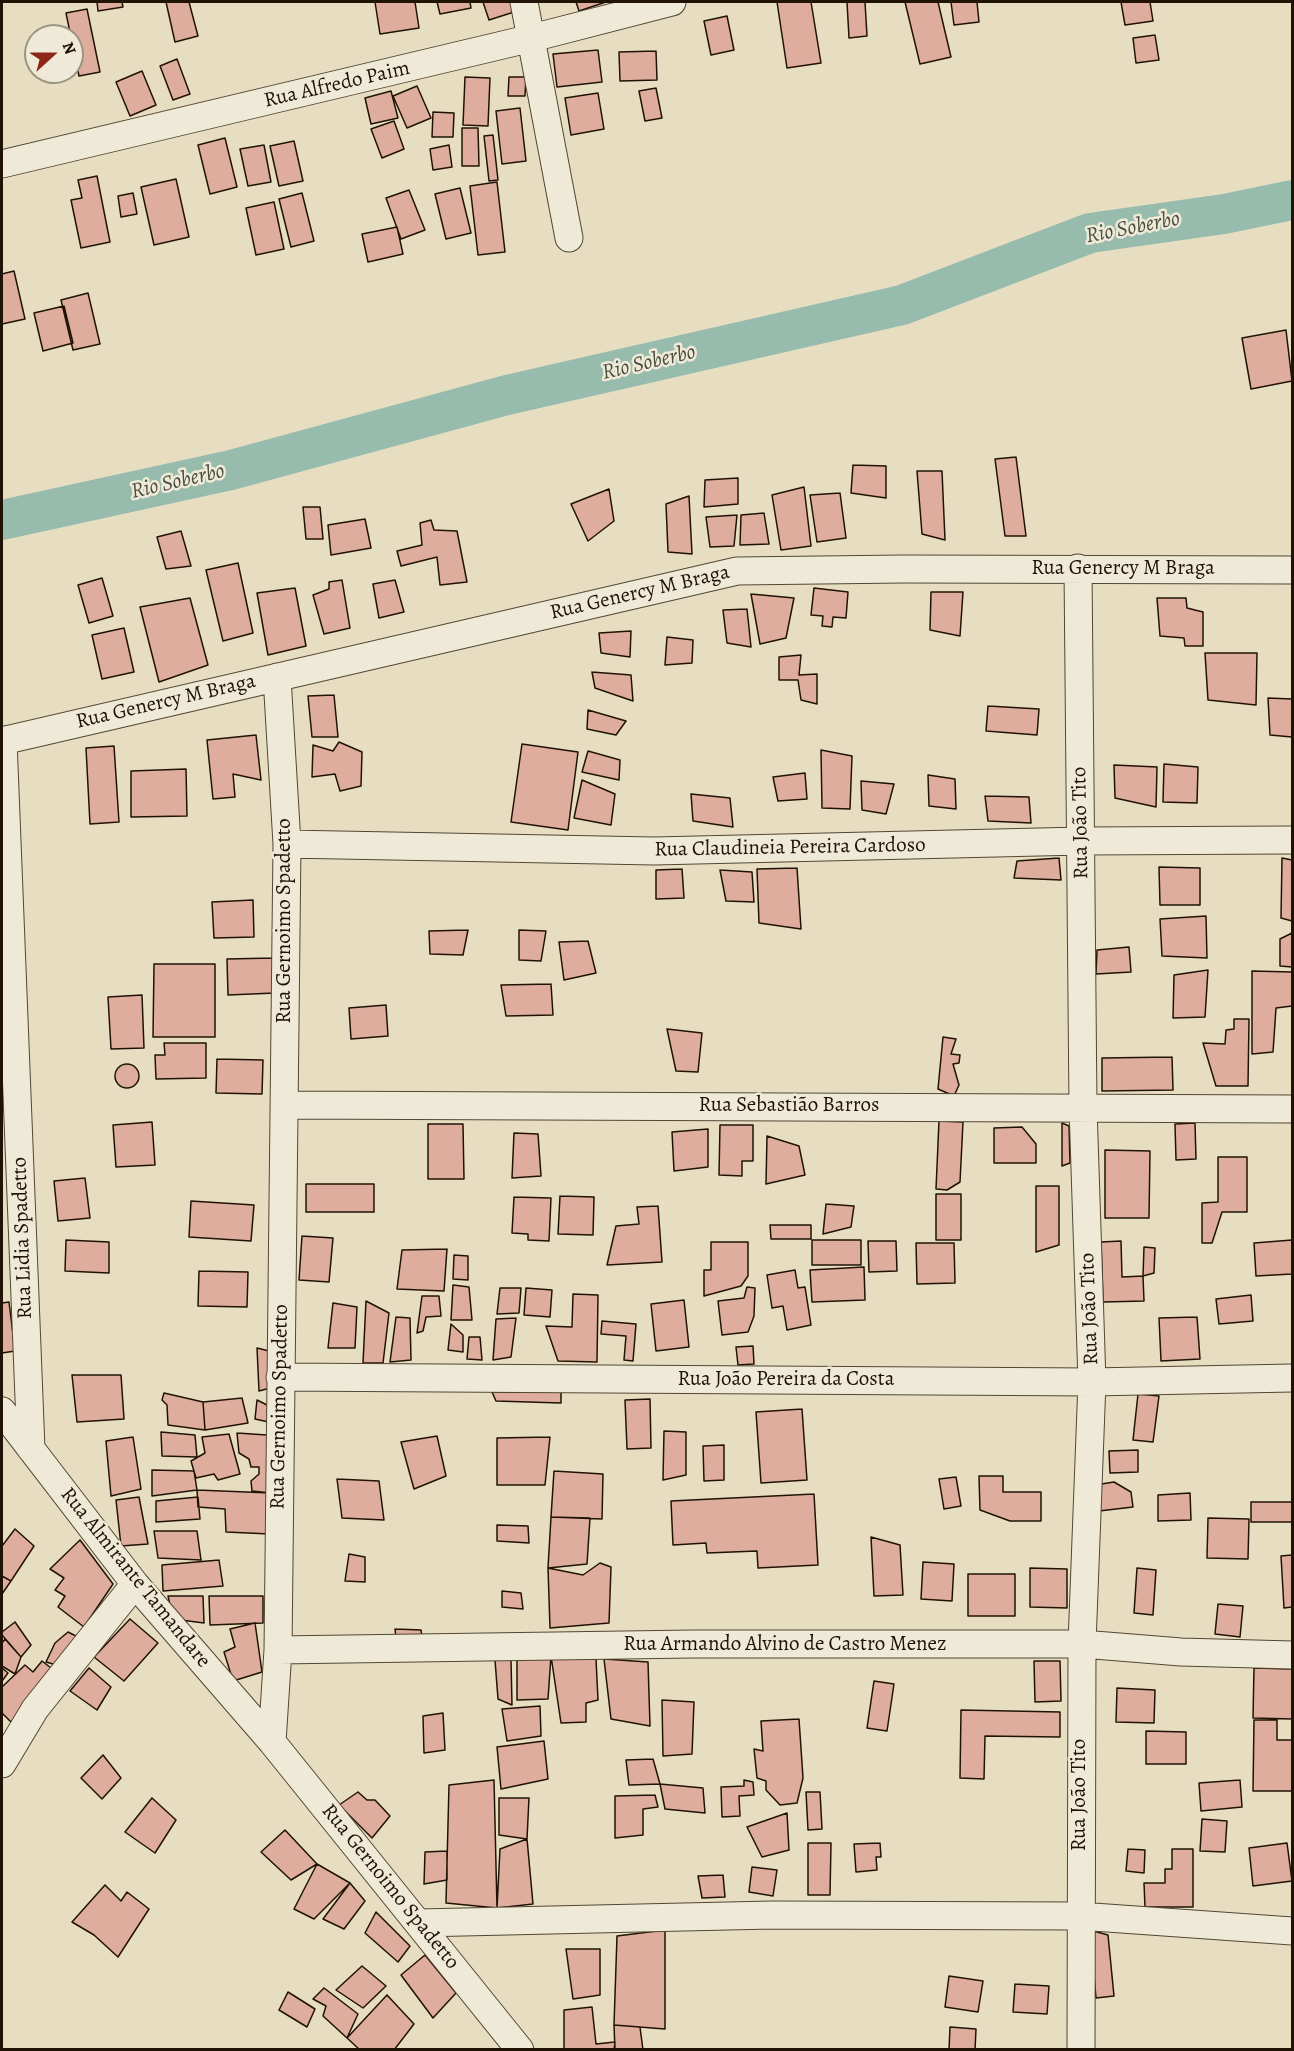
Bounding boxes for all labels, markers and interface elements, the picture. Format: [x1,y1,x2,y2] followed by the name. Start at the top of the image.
[24,24,84,84] north arrow
[57,39,81,58] text: N
[262,56,412,114] street label: Rua Alfredo Paim
[1084,206,1182,250] water label: Rio Soberbo
[600,339,698,387] water label: Rio Soberbo
[129,458,227,506] water label: Rio Soberbo
[1031,556,1215,582] street label: Rua Genercy M Braga
[548,560,732,626] street label: Rua Genercy M Braga
[74,669,258,735] street label: Rua Genercy M Braga
[1067,767,1095,879] street label: Rua João Tito
[272,818,298,1024] street label: Rua Gernoimo Spadetto
[654,833,926,863] street label: Rua Claudineia Pereira Cardoso
[699,1093,879,1119] street label: Rua Sebastião Barros
[8,1156,38,1320] street label: Rua Lidia Spadetto
[1075,1252,1105,1366] street label: Rua João Tito
[266,1304,294,1510] street label: Rua Gernoimo Spadetto
[678,1367,894,1393] street label: Rua João Pereira da Costa
[54,1483,216,1673] street label: Rua Almirante Tamandare
[623,1632,947,1658] street label: Rua Armando Alvino de Castro Menez
[1067,1739,1093,1851] street label: Rua João Tito
[316,1799,464,1975] street label: Rua Gernoimo Spadetto

